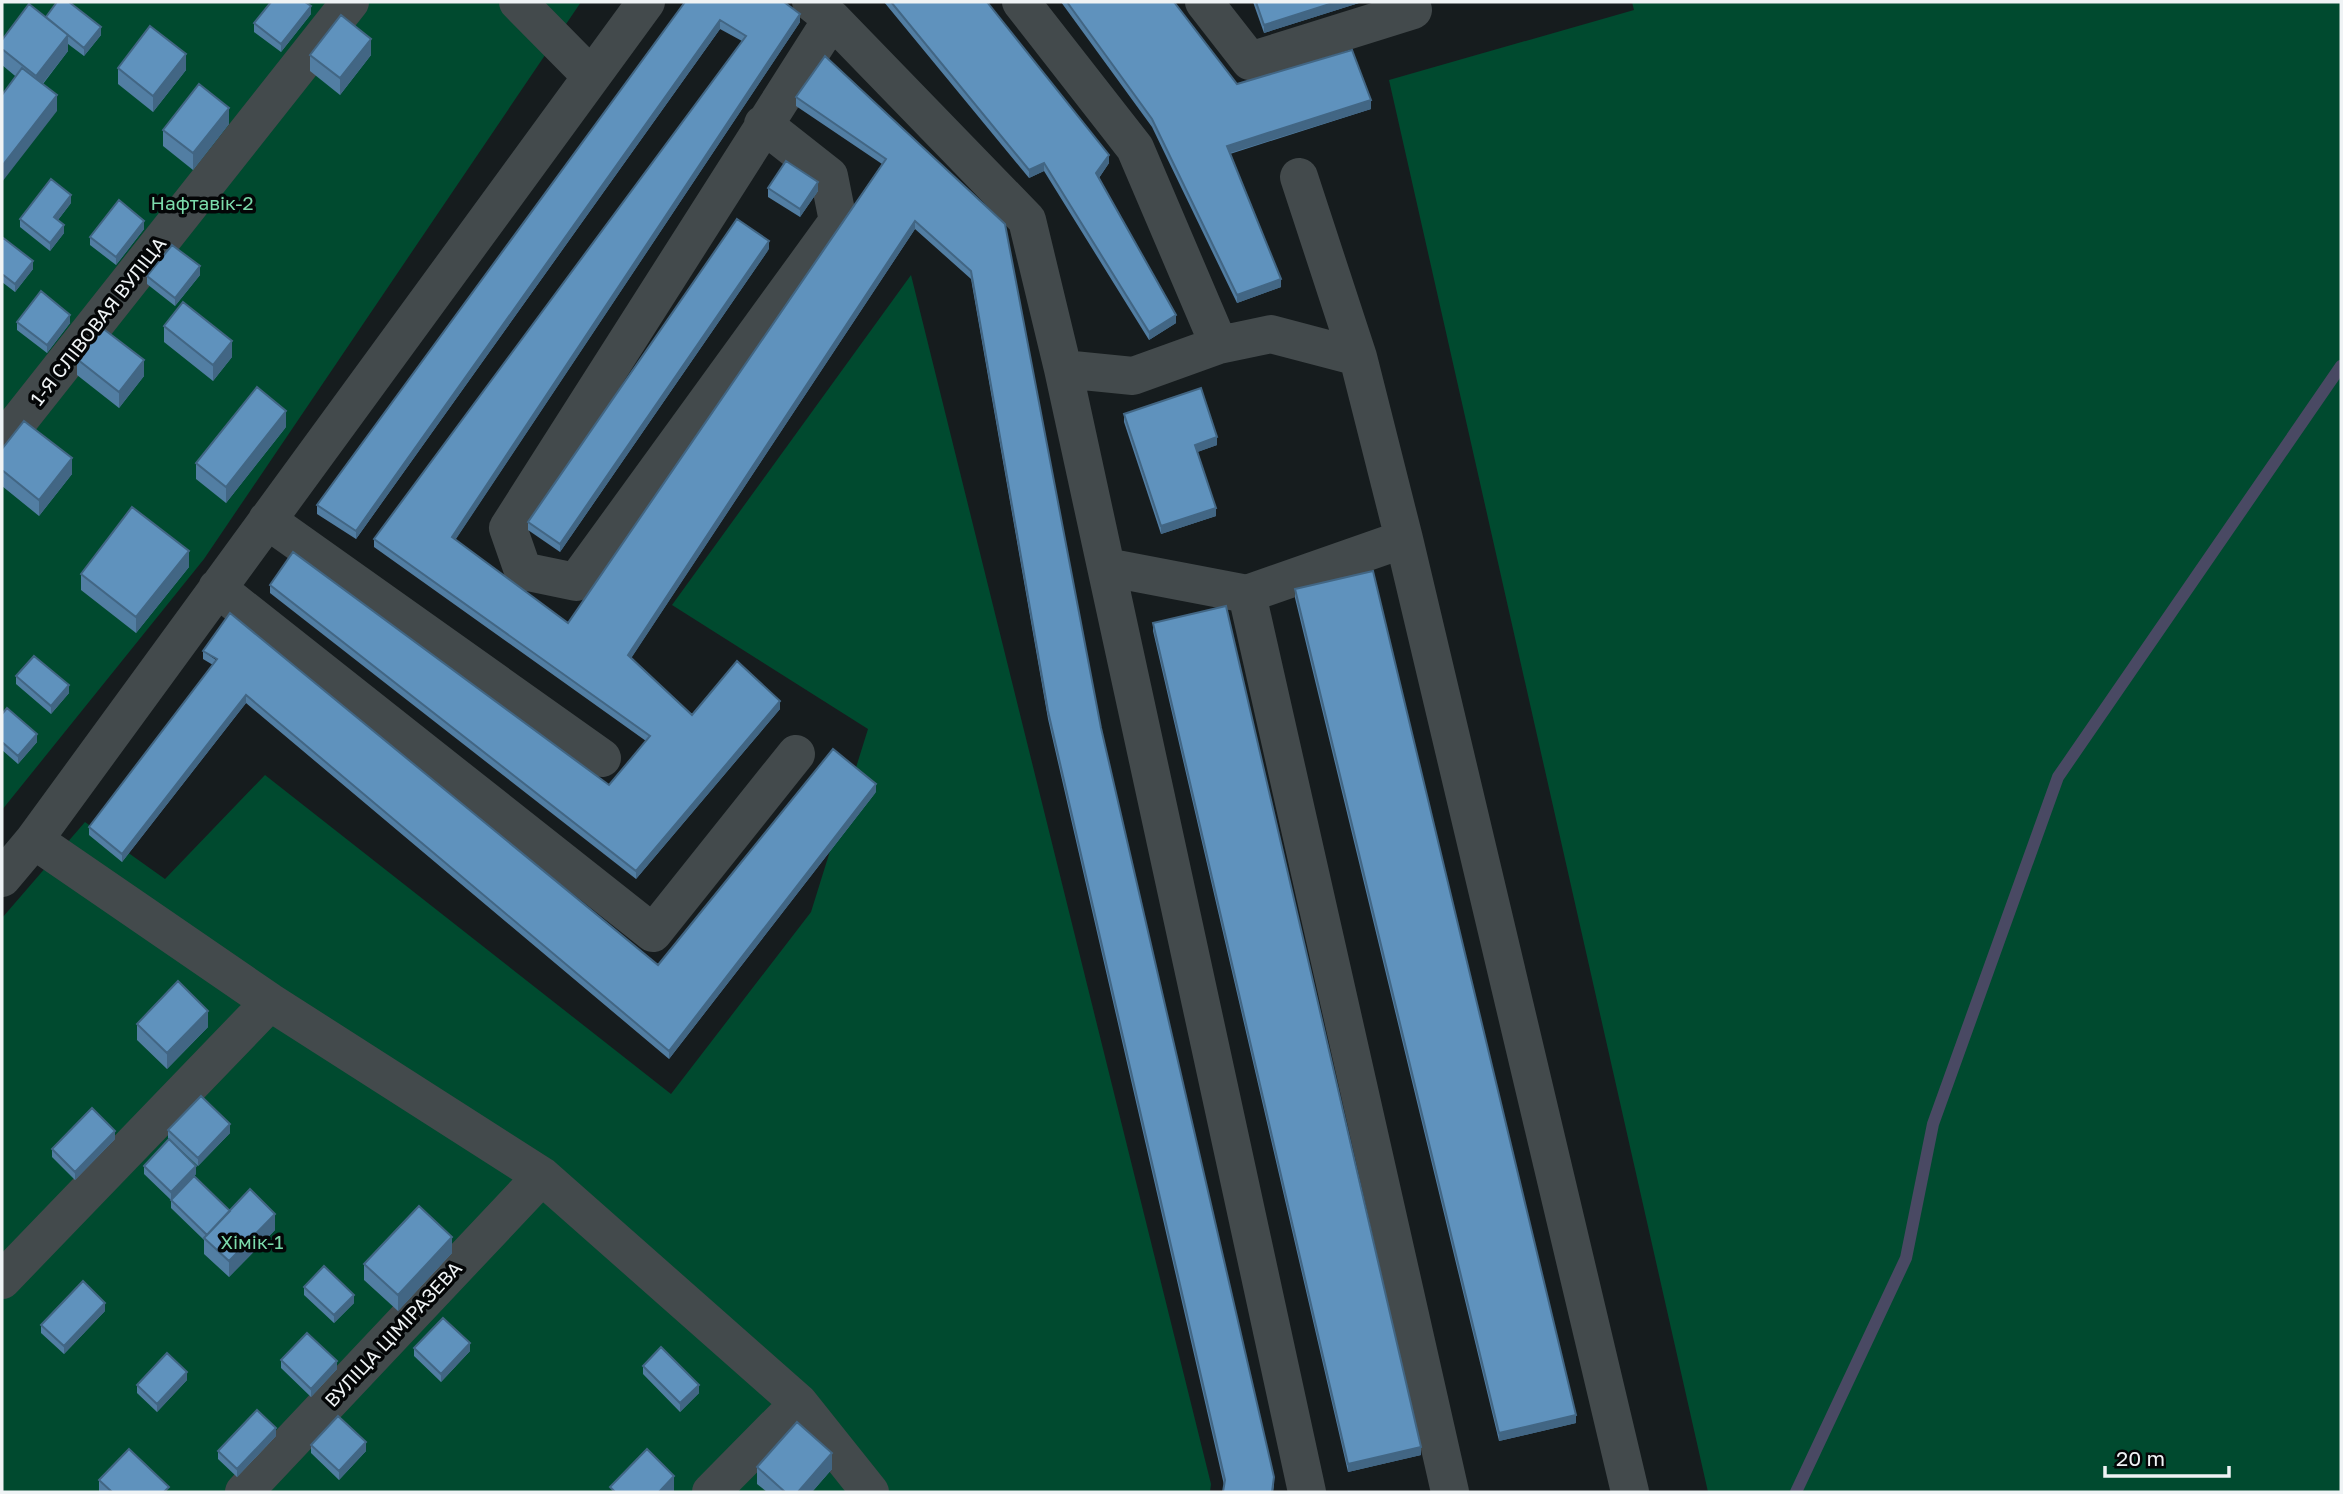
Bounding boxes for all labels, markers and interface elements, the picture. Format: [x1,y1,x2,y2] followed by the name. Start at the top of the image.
[151,191,253,214] park label: Нафтавік-2
[25,232,171,409] street label: 1-Я СЛІВОВАЯ ВУЛІЦА
[220,1230,284,1253] park label: Хімік-1
[319,1256,466,1411] street label: ВУЛІЦА ЦІМІРАЗЕВА
[2105,1434,2229,1478] scale bar
[2116,1445,2165,1471] text: 20 m

